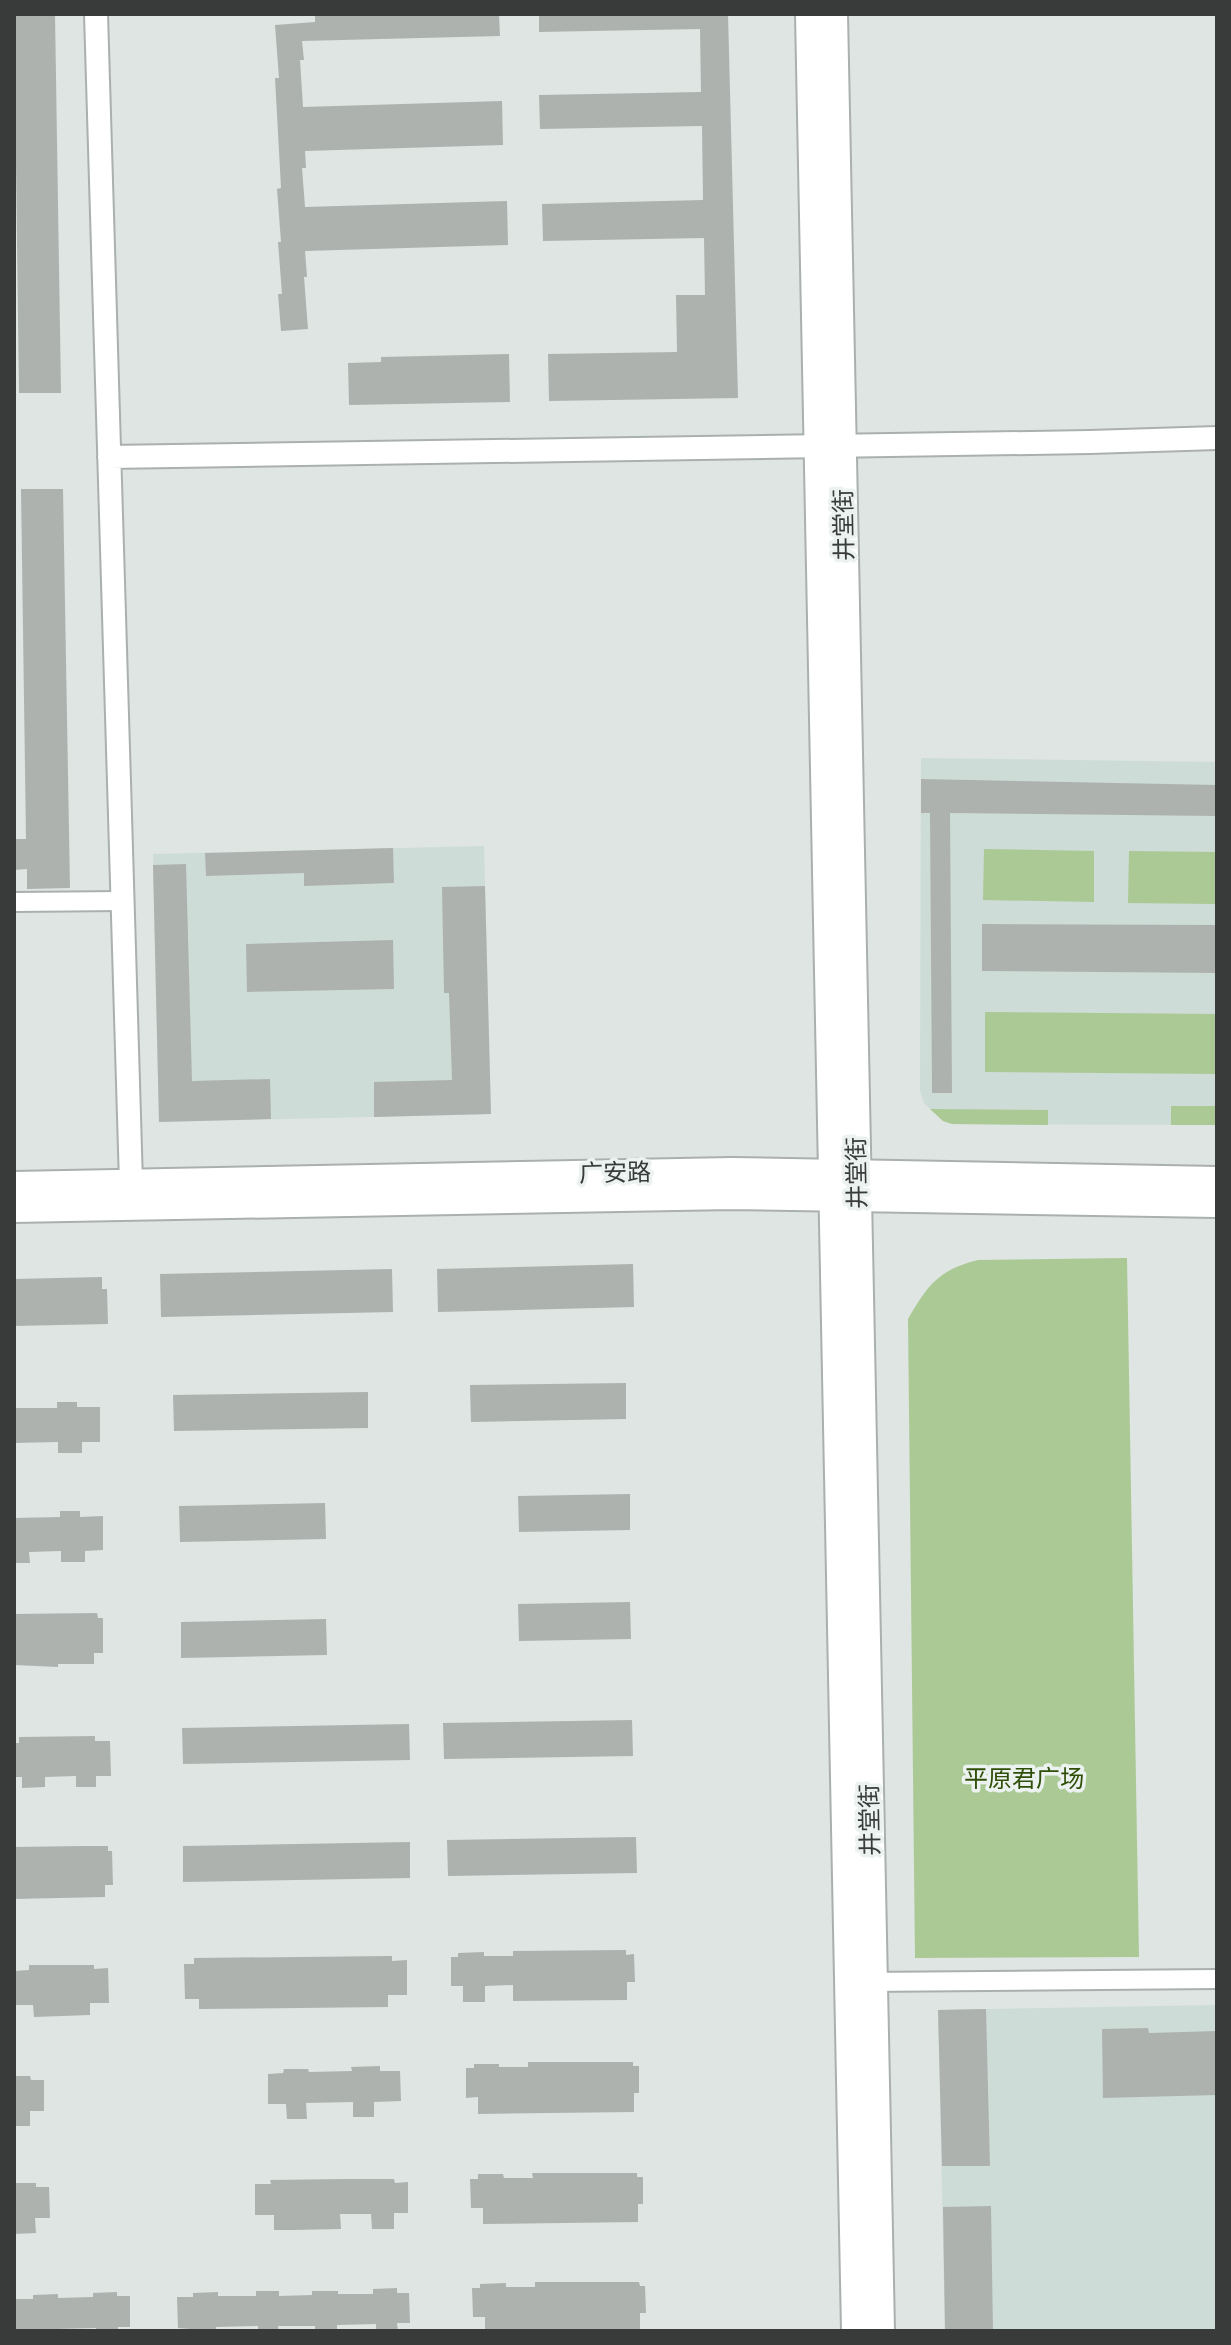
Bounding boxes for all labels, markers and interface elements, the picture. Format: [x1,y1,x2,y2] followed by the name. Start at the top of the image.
[829,489,859,561] street label: 井堂街
[842,1137,872,1209] street label: 井堂街
[579,1158,651,1188] street label: 广安路
[964,1765,1084,1793] park label: 平原君广场
[855,1784,885,1856] street label: 井堂街

